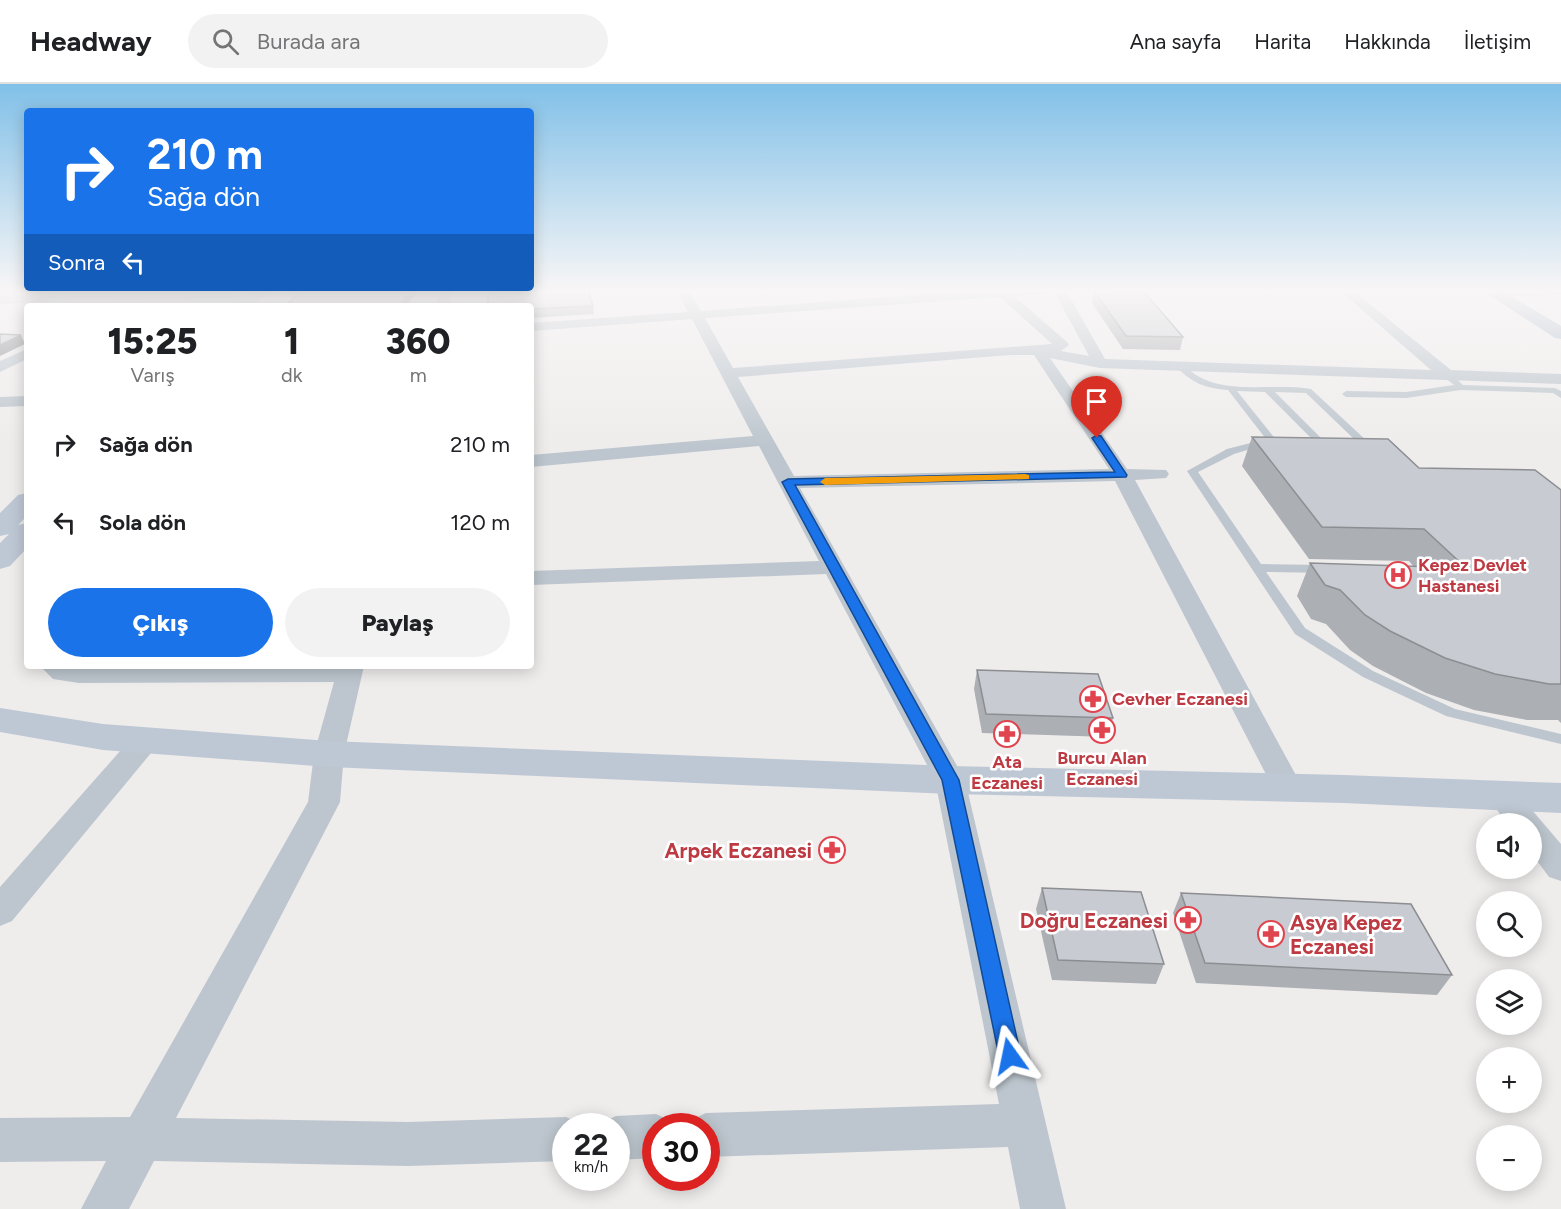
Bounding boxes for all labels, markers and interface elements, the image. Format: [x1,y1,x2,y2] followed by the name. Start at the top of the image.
[188,14,608,68] search box
[30,24,152,58] text: Headway
[209,25,242,58] icon: search
[257,28,361,55] text: Burada ara
[1130,29,1221,54] text: Ana sayfa
[1254,29,1311,54] text: Harita
[1344,29,1431,54] text: Hakkında
[1464,29,1531,54] text: İletişim
[147,129,263,180] text: 210 m
[48,132,126,210] icon: right
[147,180,260,213] text: Sağa dön
[117,246,150,279] icon: left
[48,249,105,276] text: Sonra
[107,320,198,363] text: 15:25
[284,320,299,363] text: 1
[386,320,451,363] text: 360
[130,363,175,387] text: Varış
[281,363,302,387] text: dk
[410,363,427,387] text: m
[1071,376,1122,438] pin
[1080,385,1113,418] icon: arrive
[48,428,81,461] icon: right
[99,431,193,458] text: Sağa dön
[450,431,510,458] text: 210 m
[48,506,81,539] icon: left
[99,509,186,536] text: Sola dön
[450,509,510,536] text: 120 m
[1418,554,1527,597] place label: Kepez Devlet Hastanesi
[1383,560,1413,590] hospital icon: Kepez Devlet Hastanesi
[48,588,273,657] button: Çıkış
[285,588,510,657] button: Paylaş
[1078,684,1108,714] pharmacy icon: Cevher Eczanesi
[1112,688,1248,710] place label: Cevher Eczanesi
[1087,715,1117,745] pharmacy icon: Burcu Alan Eczanesi
[992,719,1022,749] pharmacy icon: Ata Eczanesi
[1057,747,1147,790] place label: Burcu Alan Eczanesi
[971,751,1043,794] place label: Ata Eczanesi
[1476,813,1542,1191] map controls
[1476,813,1542,879] button: sound
[817,835,847,865] pharmacy icon: Arpek Eczanesi
[665,838,812,863] place label: Arpek Eczanesi
[1476,891,1542,957] button: search
[1173,905,1203,935] pharmacy icon: Doğru Eczanesi
[1020,908,1168,933] place label: Doğru Eczanesi
[1290,910,1402,959] place label: Asya Kepez Eczanesi
[1256,919,1286,949] pharmacy icon: Asya Kepez Eczanesi
[1476,969,1542,1035] button: layers
[978,1024,1042,1088] position arrow
[1476,1047,1542,1113] button: +
[642,1113,720,1191] speed limit sign: 30
[1476,1125,1542,1191] button: −
[574,1126,608,1163] text: 22
[574,1158,608,1176] text: km/h

